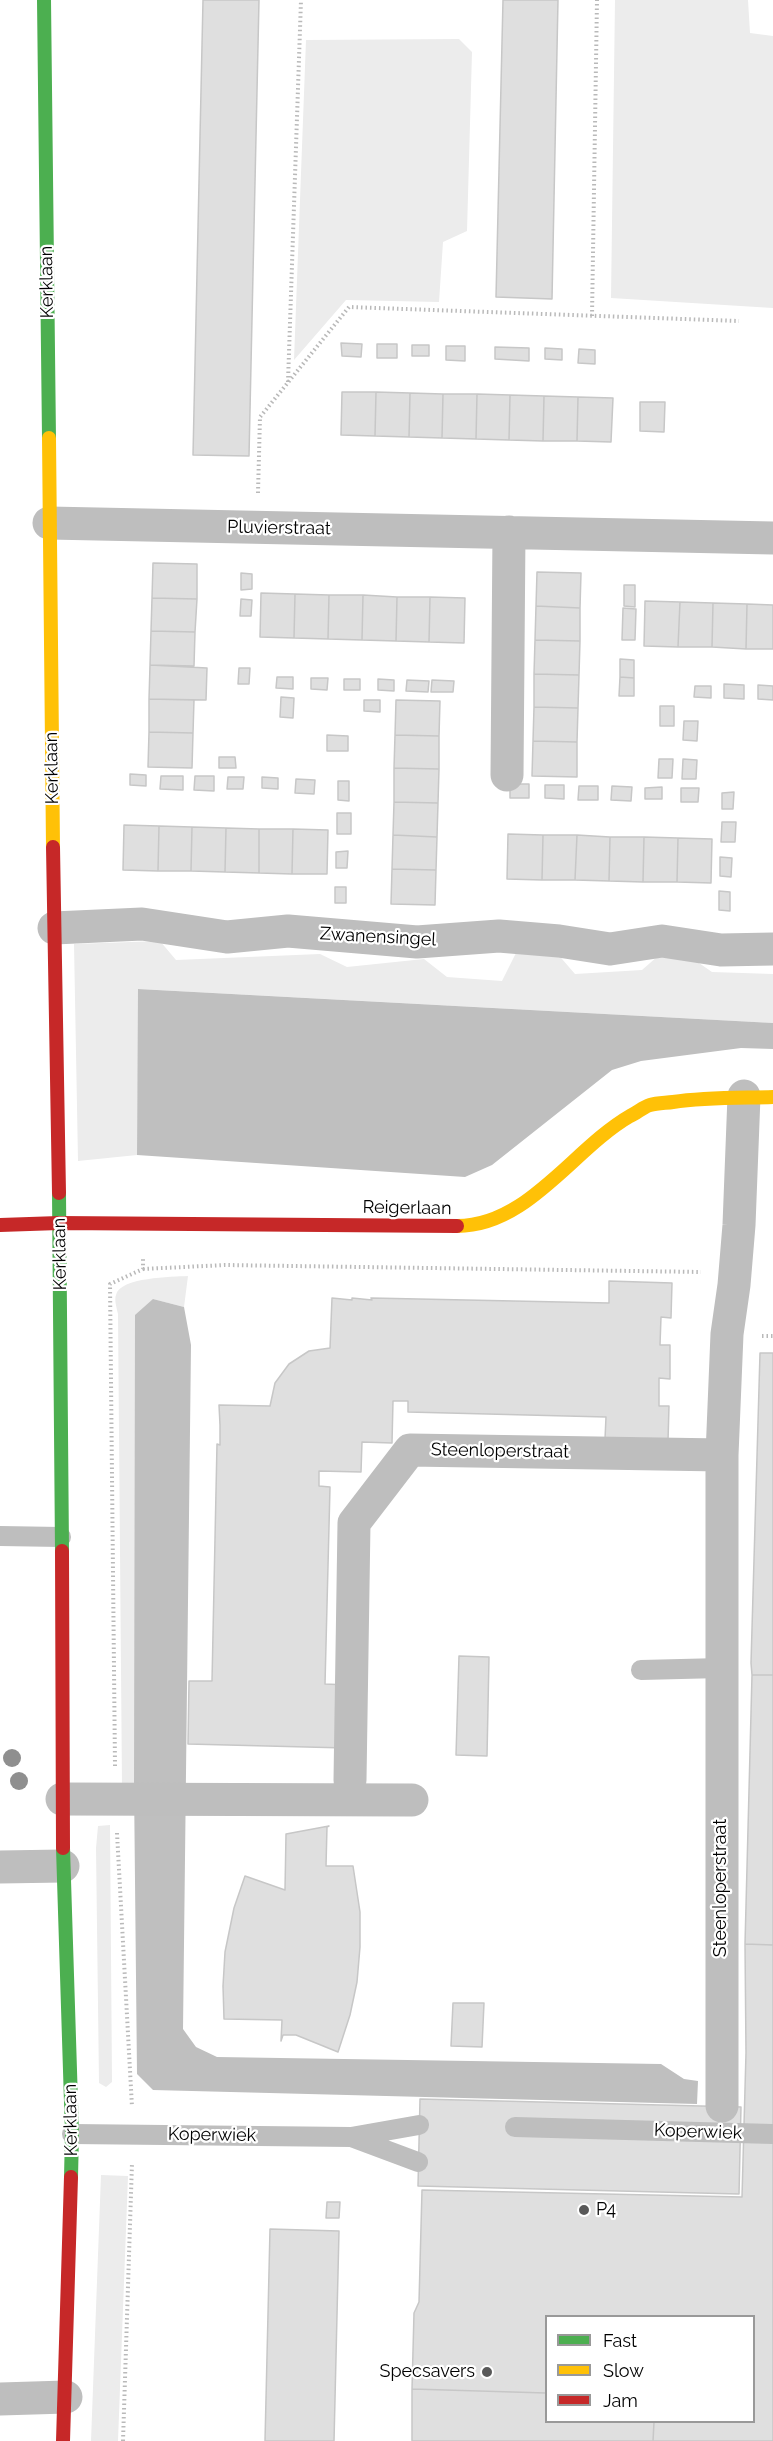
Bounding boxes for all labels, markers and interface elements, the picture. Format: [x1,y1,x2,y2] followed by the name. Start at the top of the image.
[36,246,58,318] street label: Kerklaan
[227,516,331,540] street label: Pluvierstraat
[41,732,63,804] street label: Kerklaan
[319,923,437,951] street label: Zwanensingel
[362,1196,452,1220] street label: Reigerlaan
[49,1218,71,1290] street label: Kerklaan
[431,1439,569,1463] street label: Steenloperstraat
[710,1819,732,1957] street label: Steenloperstraat
[60,2084,82,2156] street label: Kerklaan
[653,2120,743,2144] street label: Koperwiek
[168,2123,256,2147] street label: Koperwiek
[596,2199,616,2221] place label: P4
[577,2203,591,2217] marker: P4
[545,2315,755,2423] legend
[603,2330,637,2351] text: Fast
[603,2360,644,2381] text: Slow
[379,2361,475,2383] place label: Specsavers
[480,2365,494,2379] marker: Specsavers
[603,2390,638,2411] text: Jam

